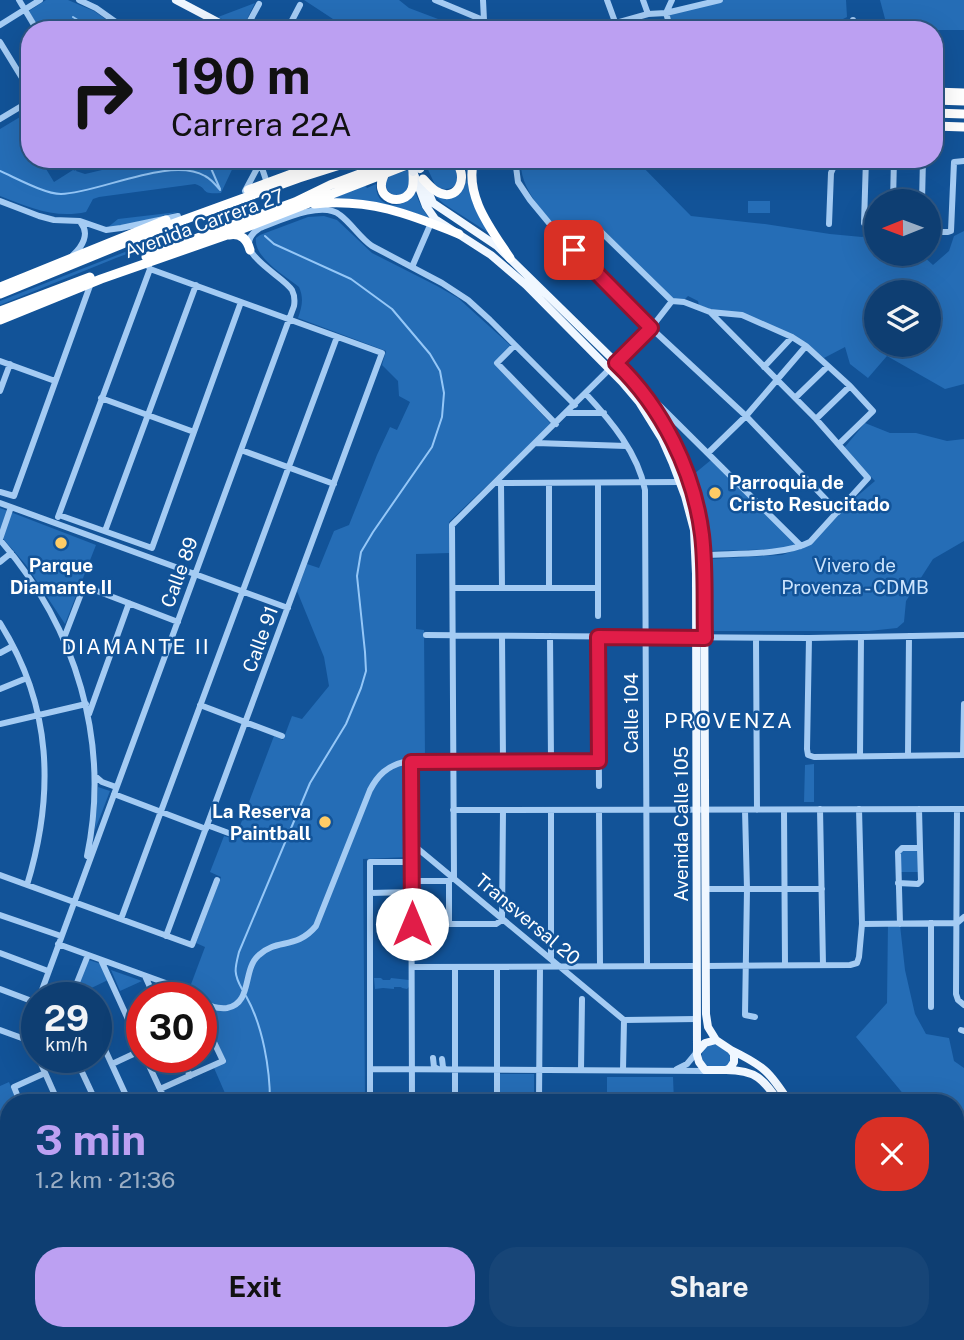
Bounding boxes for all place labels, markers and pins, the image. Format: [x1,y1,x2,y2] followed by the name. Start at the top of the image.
[544,220,604,280] pin
[729,471,890,515] place label: Parroquia de Cristo Resucitado
[707,485,723,501] marker: Parroquia de Cristo Resucitado
[53,535,69,551] marker: Parque Diamante II
[10,554,112,598] place label: Parque Diamante II
[212,800,311,844] place label: La Reserva Paintball
[317,814,333,830] marker: La Reserva Paintball

